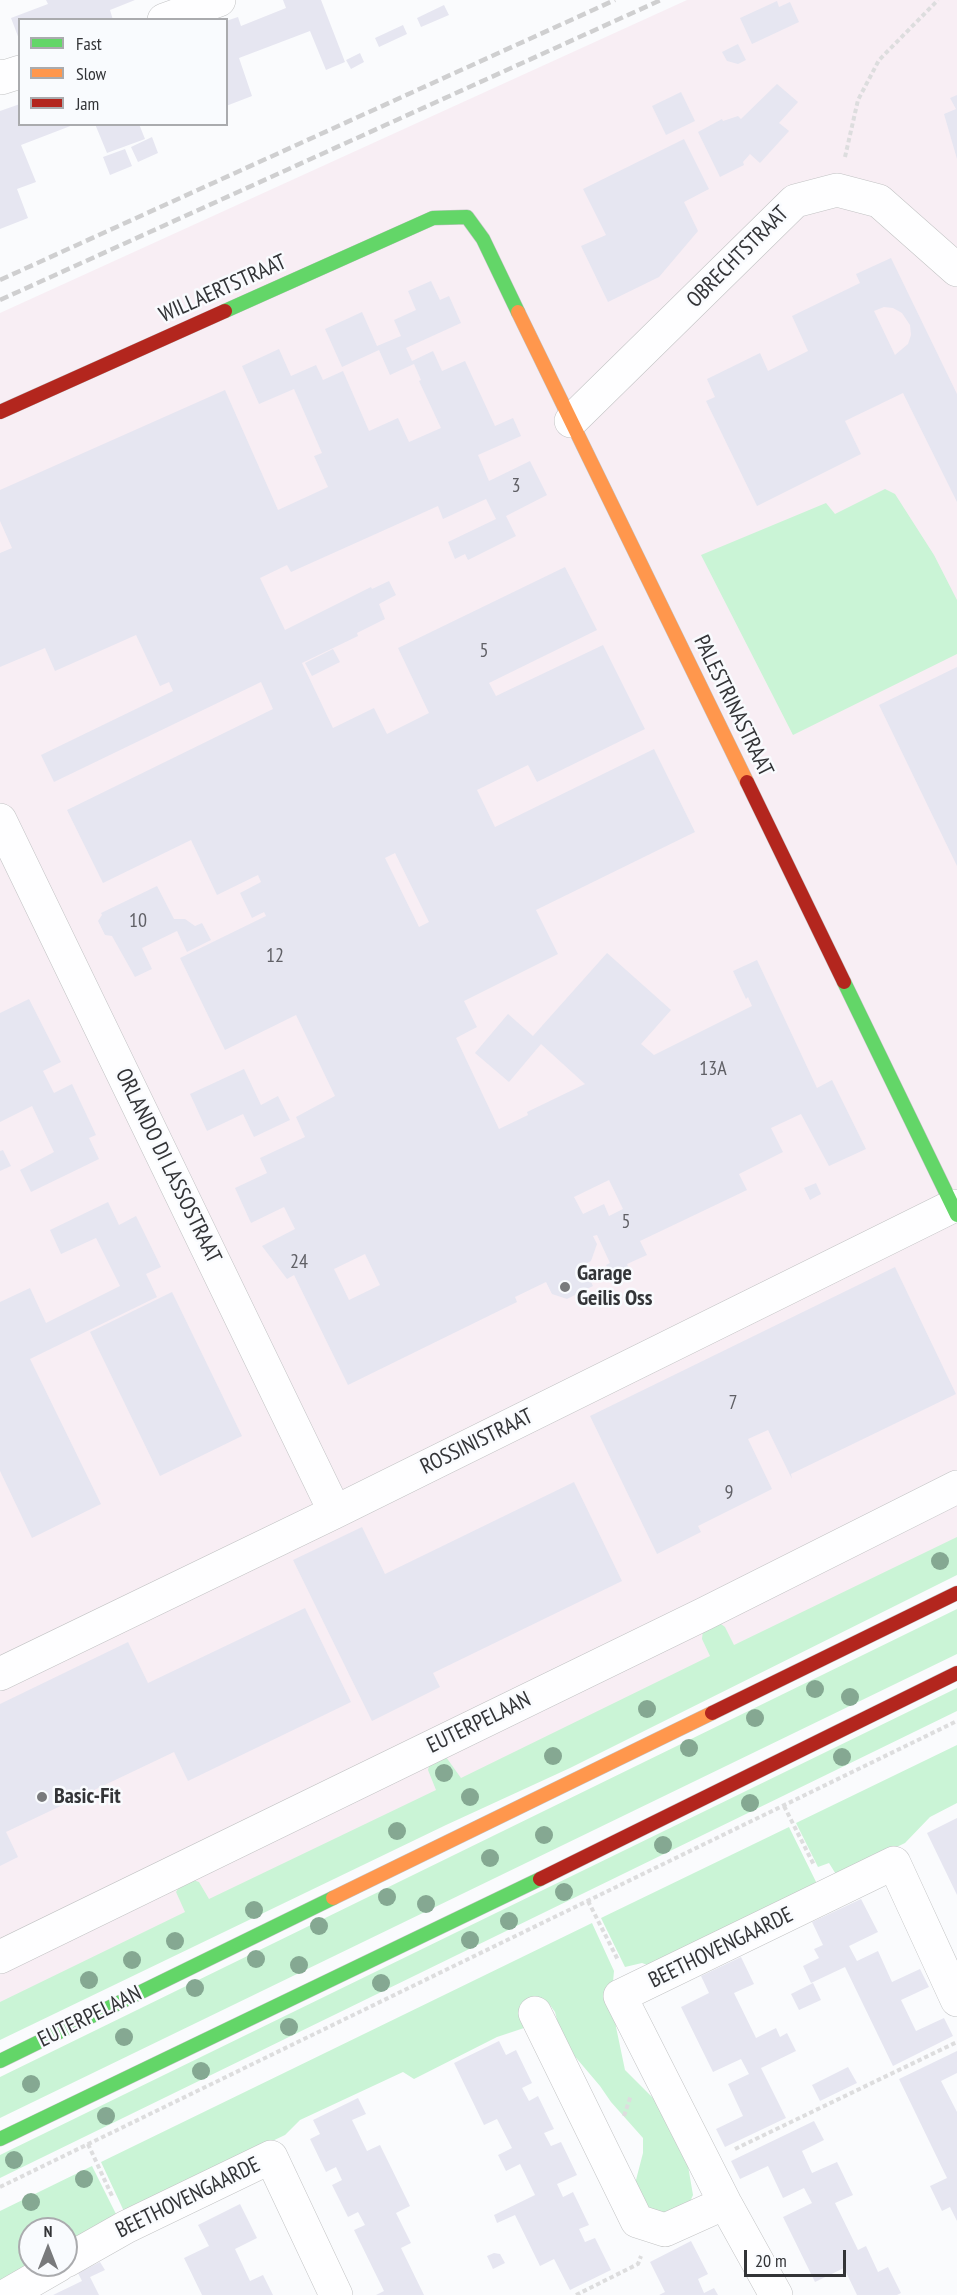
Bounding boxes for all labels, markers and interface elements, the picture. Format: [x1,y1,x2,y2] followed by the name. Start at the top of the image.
[18,18,228,126] legend
[76,32,102,55] text: Fast
[76,62,106,85] text: Slow
[76,92,99,115] text: Jam
[682,201,794,313] street label: OBRECHTSTRAAT
[155,249,291,329] street label: WILLAERTSTRAAT
[512,474,520,498] house number: 3
[687,631,779,781] street label: PALESTRINASTRAAT
[480,639,488,663] house number: 5
[129,909,147,933] house number: 10
[266,944,284,968] house number: 12
[699,1057,727,1081] house number: 13A
[109,1064,227,1268] street label: ORLANDO DI LASSOSTRAAT
[622,1210,630,1234] house number: 5
[290,1250,308,1274] house number: 24
[577,1261,652,1312] place label: Garage Geilis Oss
[558,1280,572,1294] marker: Garage Geilis Oss
[729,1391,737,1415] house number: 7
[417,1403,537,1481] street label: ROSSINISTRAAT
[725,1481,733,1505] house number: 9
[423,1687,535,1759] street label: EUTERPELAAN
[54,1784,121,1810] place label: Basic-Fit
[35,1790,49,1804] marker: Basic-Fit
[645,1902,797,1994] street label: BEETHOVENGAARDE
[34,1981,146,2053] street label: EUTERPELAAN
[112,2152,264,2244] street label: BEETHOVENGAARDE
[18,2217,78,2277] north arrow
[44,2221,52,2241] text: N
[747,2238,849,2276] scale bar
[755,2249,787,2272] text: 20 m

